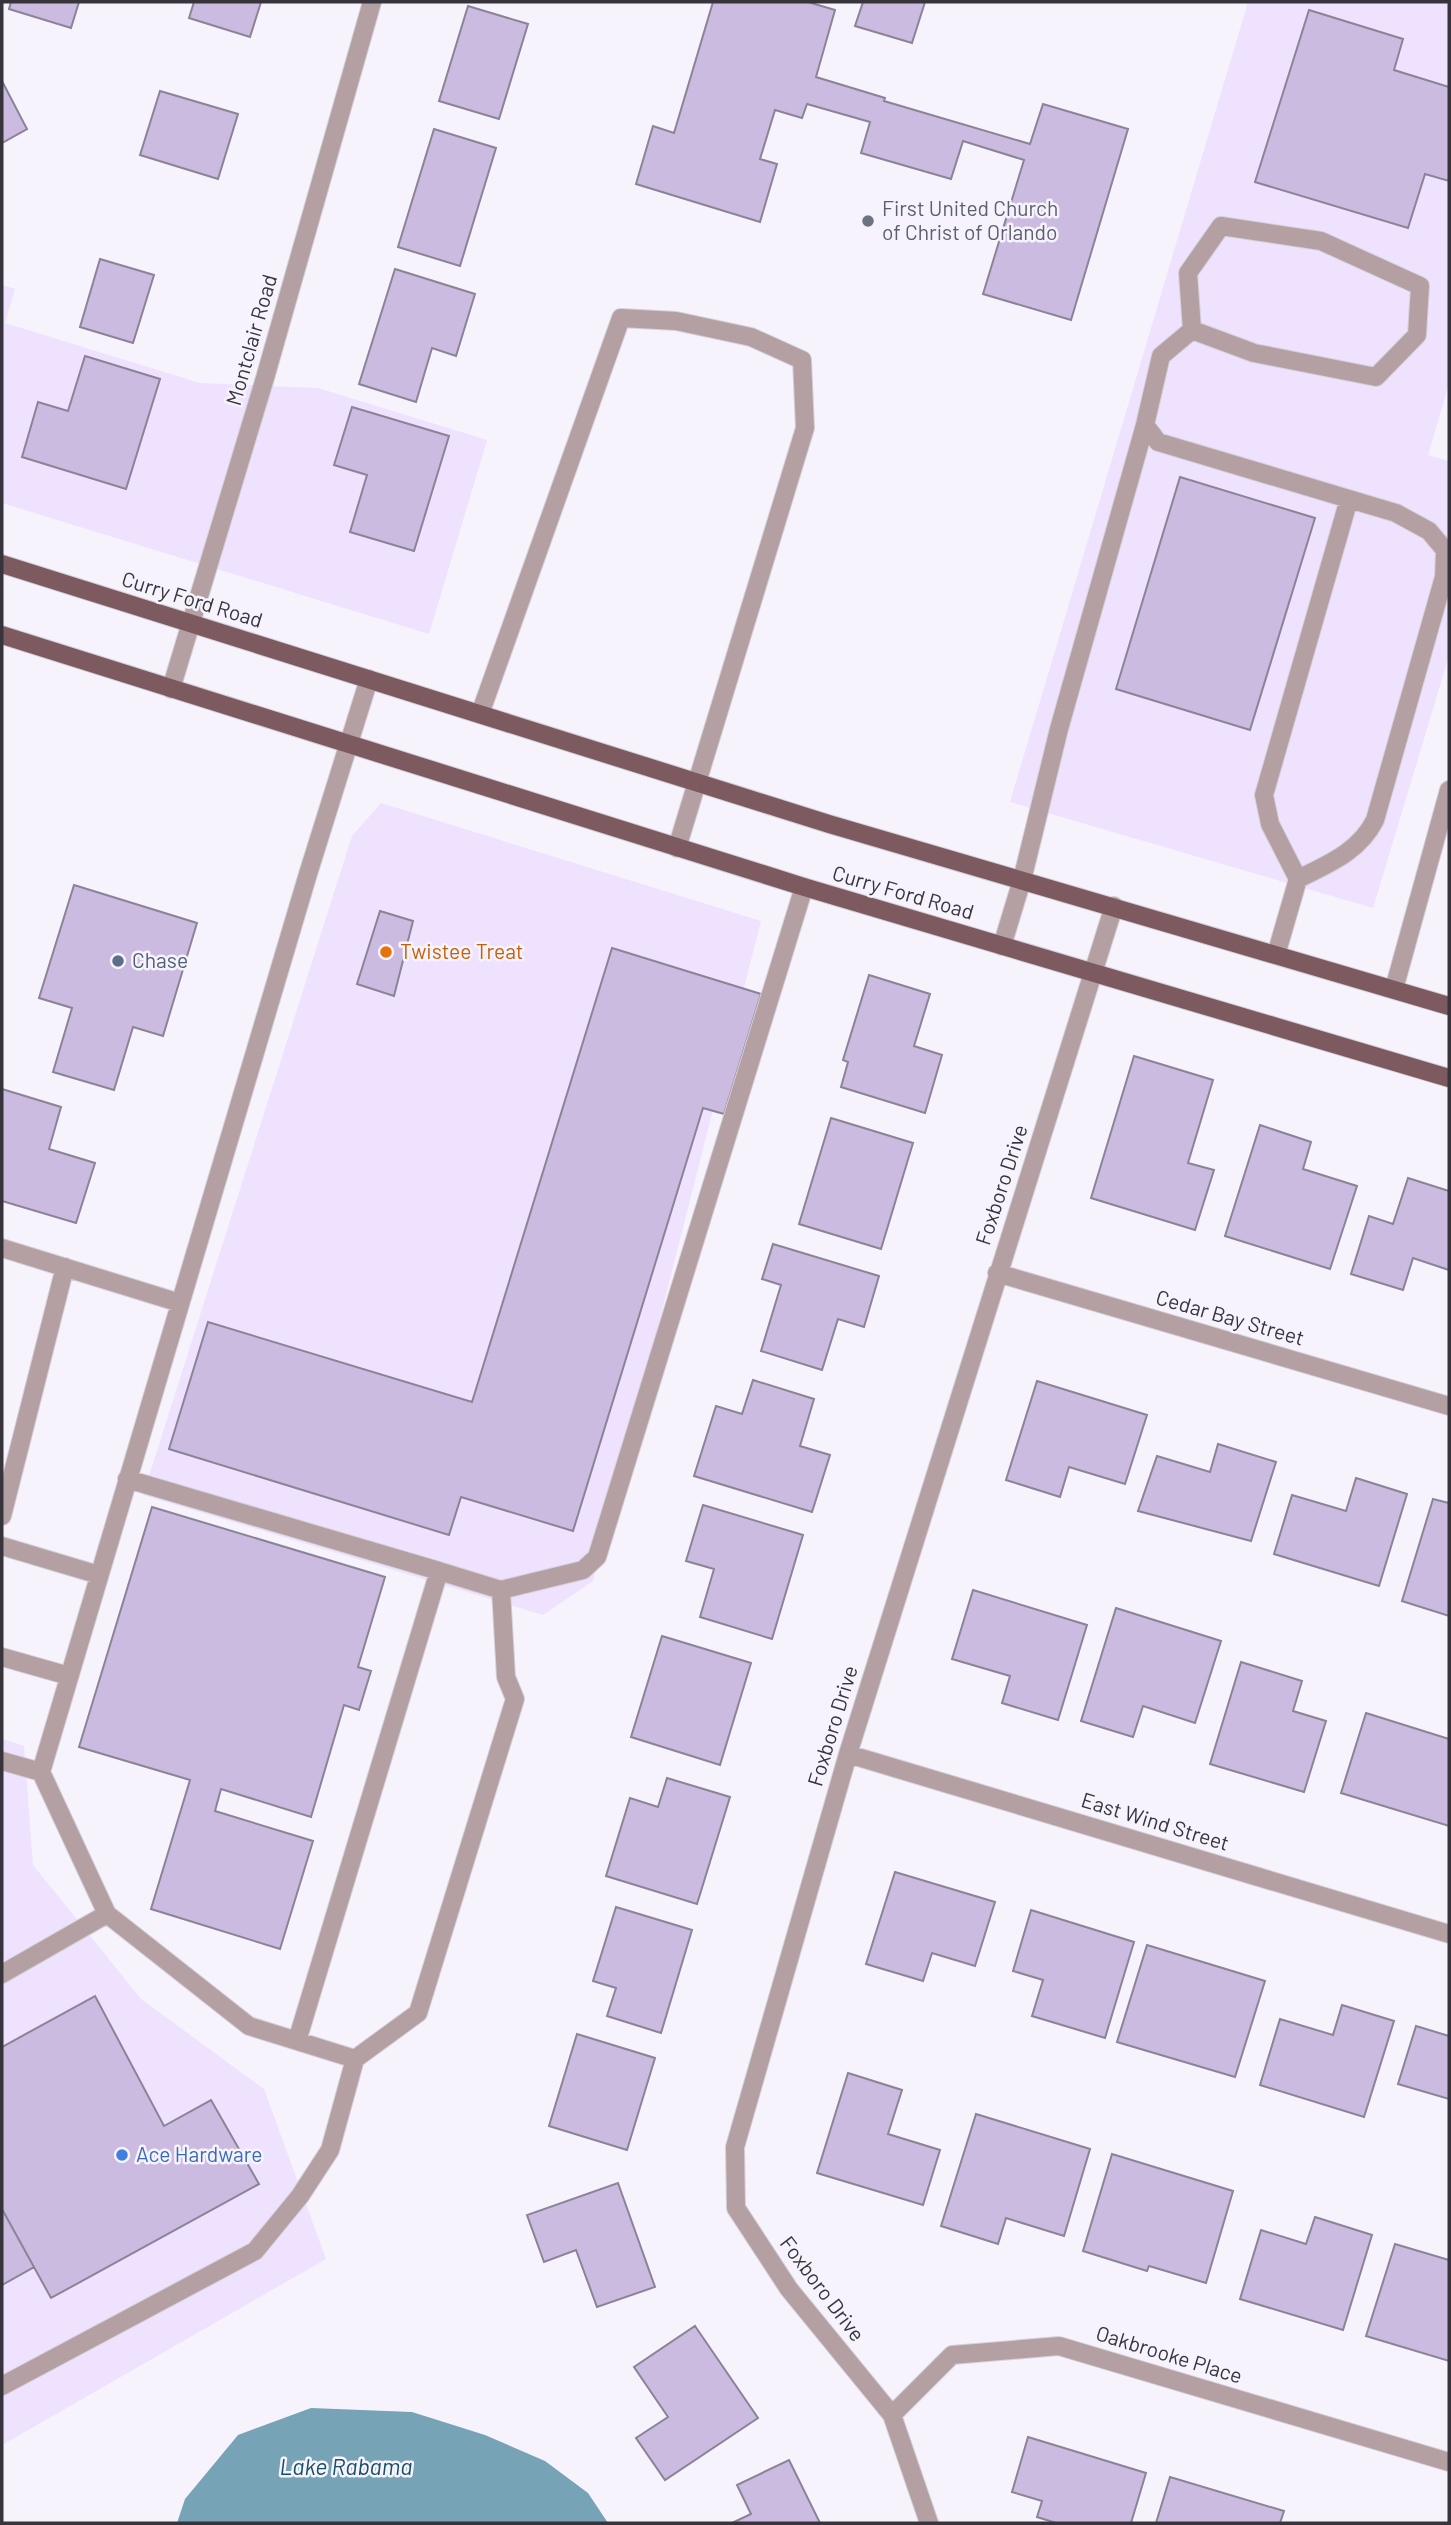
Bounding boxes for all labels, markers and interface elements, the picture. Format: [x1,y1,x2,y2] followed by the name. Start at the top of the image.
[882,195,1058,244] place label: First United Church of Christ of Orlando
[860,213,876,229] marker: First United Church of Christ of Orlando
[220,271,281,408] street label: Montclair Road
[119,565,266,632] street label: Curry Ford Road
[830,859,977,924] street label: Curry Ford Road
[400,938,523,963] place label: Twistee Treat
[378,944,394,960] marker: Twistee Treat
[132,947,188,972] place label: Chase
[110,953,126,969] marker: Chase
[969,1121,1032,1248] street label: Foxboro Drive
[1154,1283,1307,1350] street label: Cedar Bay Street
[801,1662,862,1789] street label: Foxboro Drive
[1078,1786,1232,1855] street label: East Wind Street
[136,2141,263,2166] place label: Ace Hardware
[114,2147,130,2163] marker: Ace Hardware
[776,2231,871,2346] street label: Foxboro Drive
[1093,2319,1246,2388] street label: Oakbrooke Place
[280,2452,412,2480] water label: Lake Rabama

